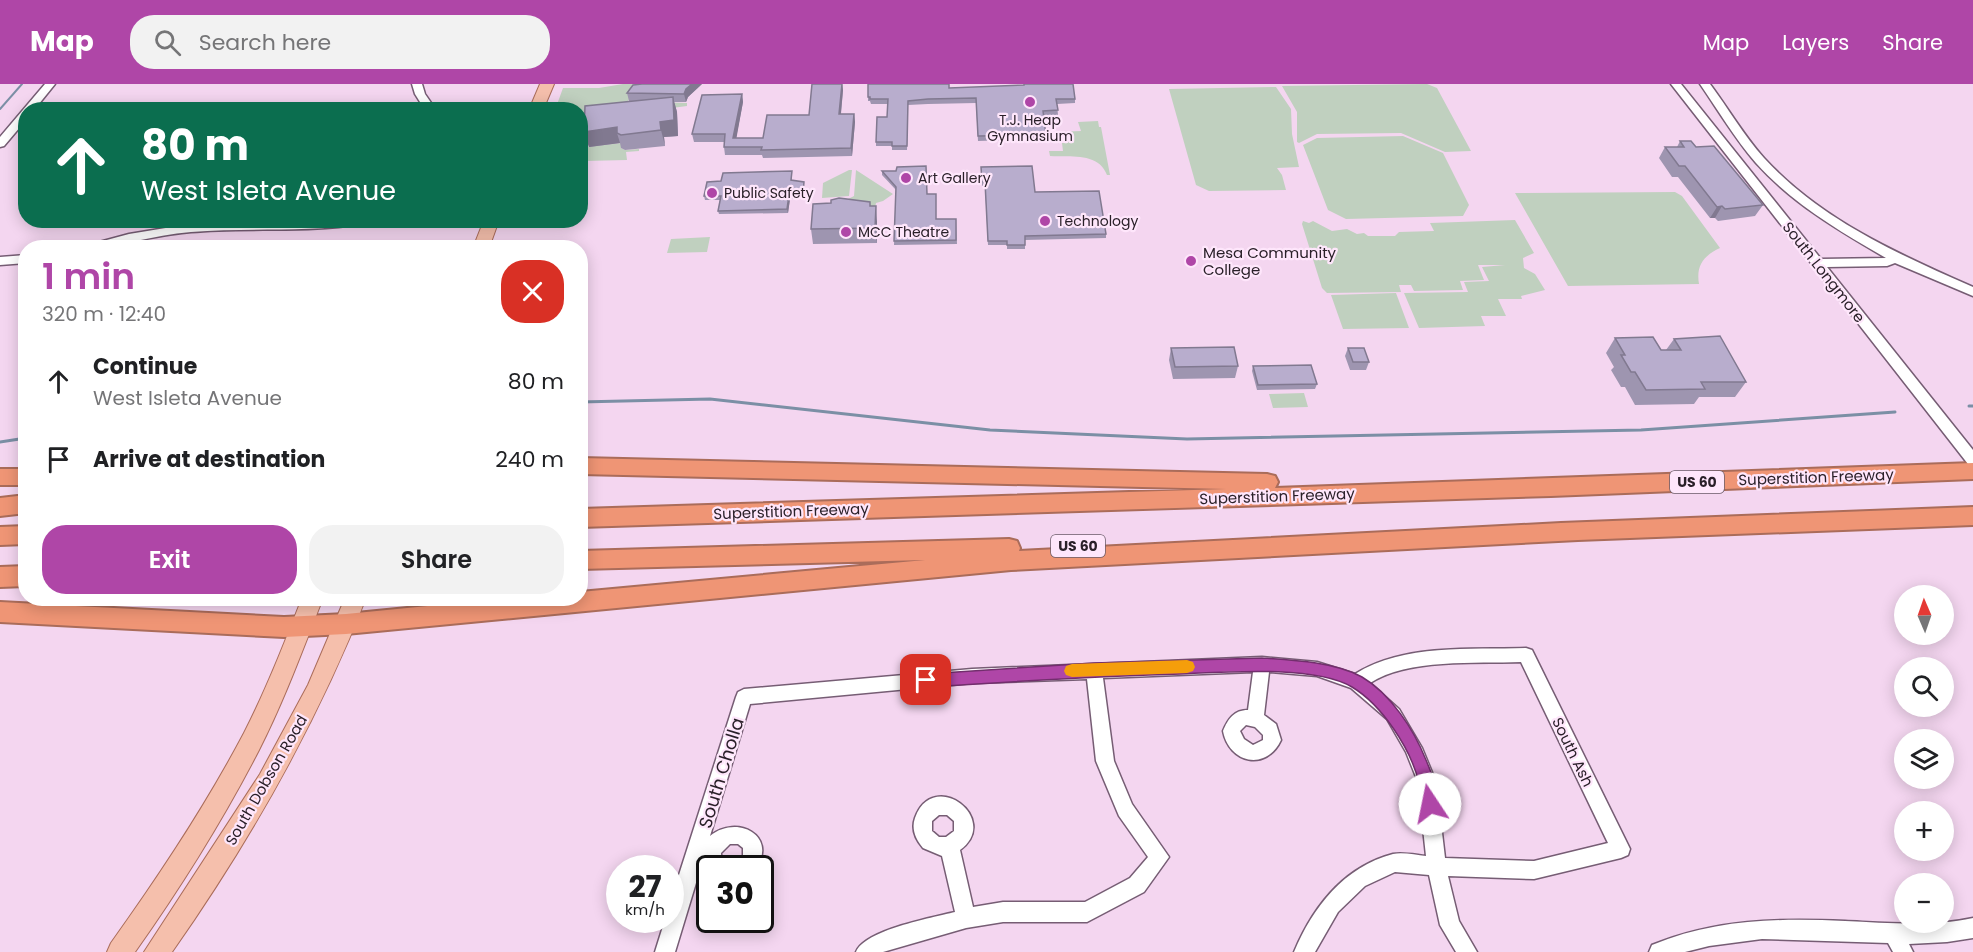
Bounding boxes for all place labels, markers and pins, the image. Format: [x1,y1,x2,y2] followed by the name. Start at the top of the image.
[1023,95,1037,109] marker: T.J. Heap Gymnasium
[987,110,1073,146] place label: T.J. Heap Gymnasium
[918,168,991,188] place label: Art Gallery
[899,171,913,185] marker: Art Gallery
[724,183,814,203] place label: Public Safety
[705,186,719,200] marker: Public Safety
[1057,211,1138,231] place label: Technology
[1038,214,1052,228] marker: Technology
[858,222,949,242] place label: MCC Theatre
[839,225,853,239] marker: MCC Theatre
[1203,242,1337,280] place label: Mesa Community College
[1184,254,1198,268] marker: Mesa Community College
[900,654,951,705] pin

